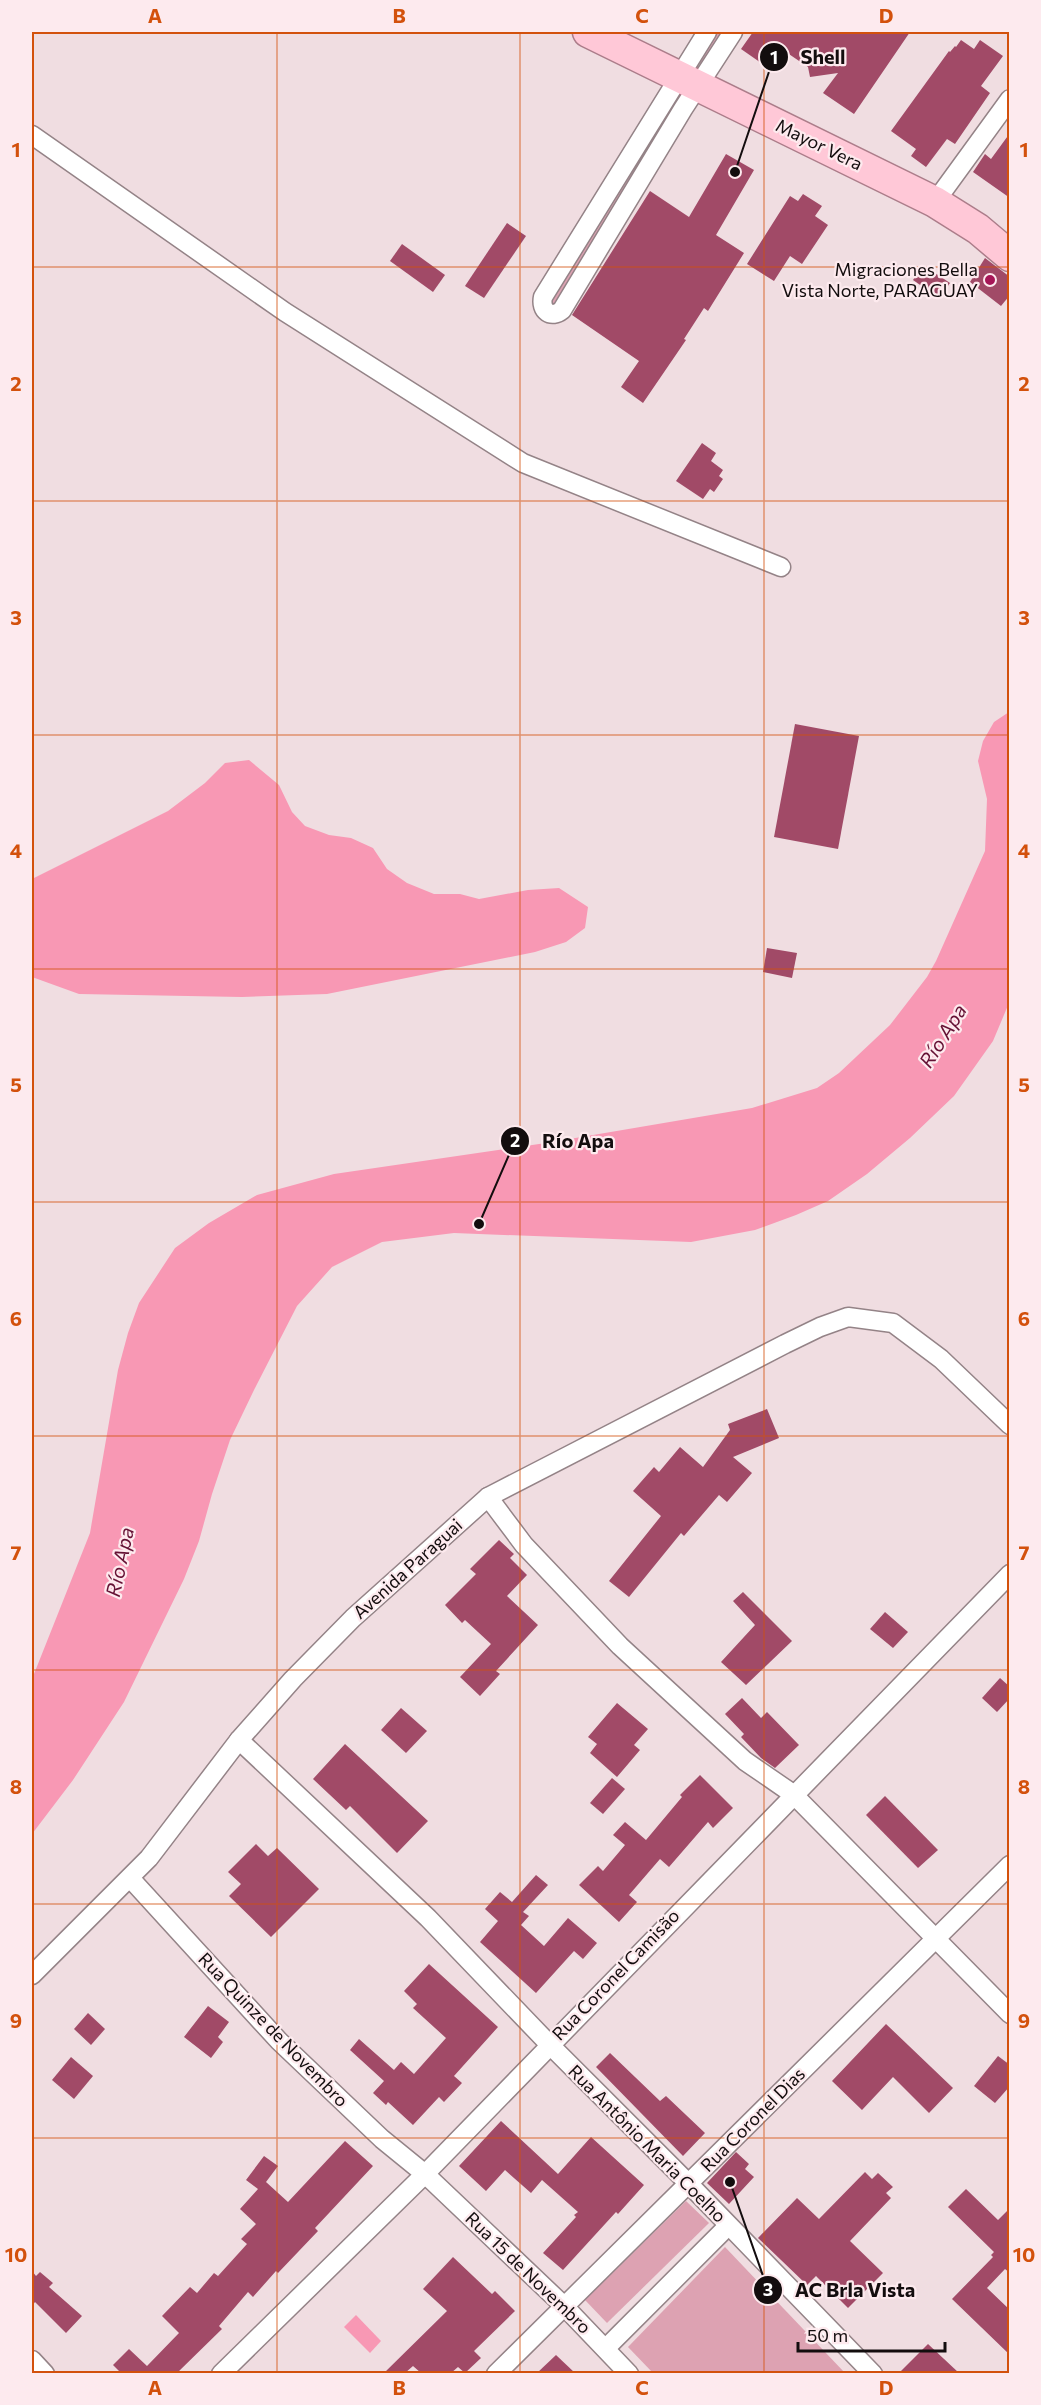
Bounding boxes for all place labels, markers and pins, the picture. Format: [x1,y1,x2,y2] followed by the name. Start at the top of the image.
[759,38,858,76] callout: Shell
[782,258,978,301] place label: Migraciones Bella Vista Norte, PARAGUAY
[983,273,997,287] marker: Migraciones Bella Vista Norte, PARAGUAY
[500,1122,626,1160] callout: Río Apa
[753,2271,928,2309] callout: AC Brla Vista

